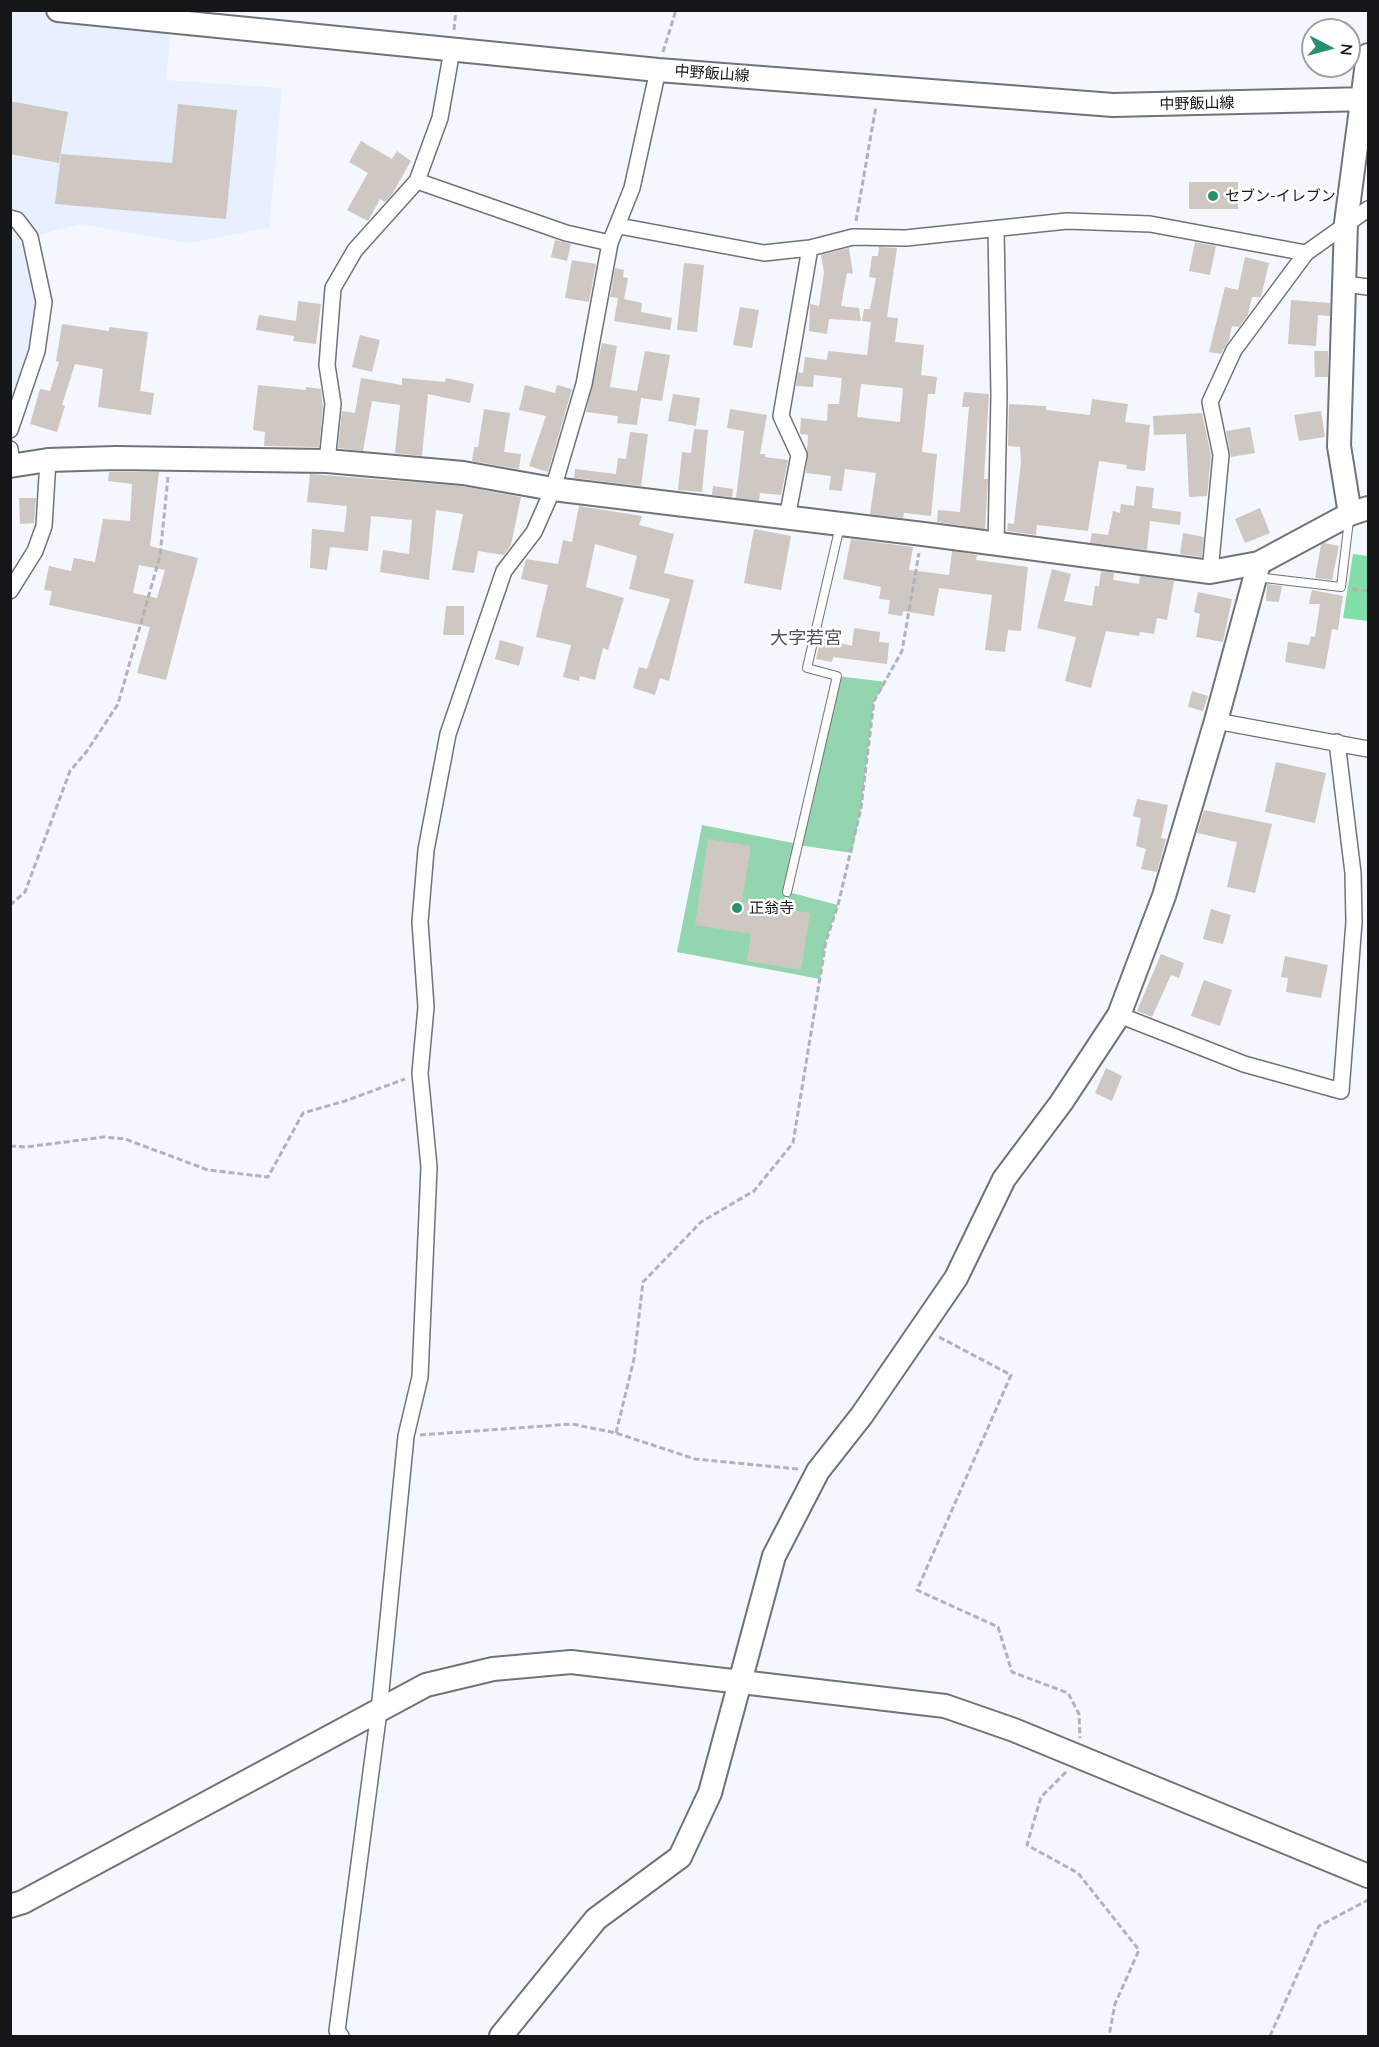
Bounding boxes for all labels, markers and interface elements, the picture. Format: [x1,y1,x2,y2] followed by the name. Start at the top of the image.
[1301,18,1361,78] north arrow
[1336,43,1357,57] text: N
[674,62,750,86] street label: 中野飯山線
[1159,94,1235,114] street label: 中野飯山線
[1225,187,1336,205] place label: セブン-イレブン
[1206,189,1220,203] marker: セブン-イレブン
[770,628,842,650] district label: 大字若宮
[749,899,794,917] place label: 正翁寺
[730,901,744,915] marker: 正翁寺

